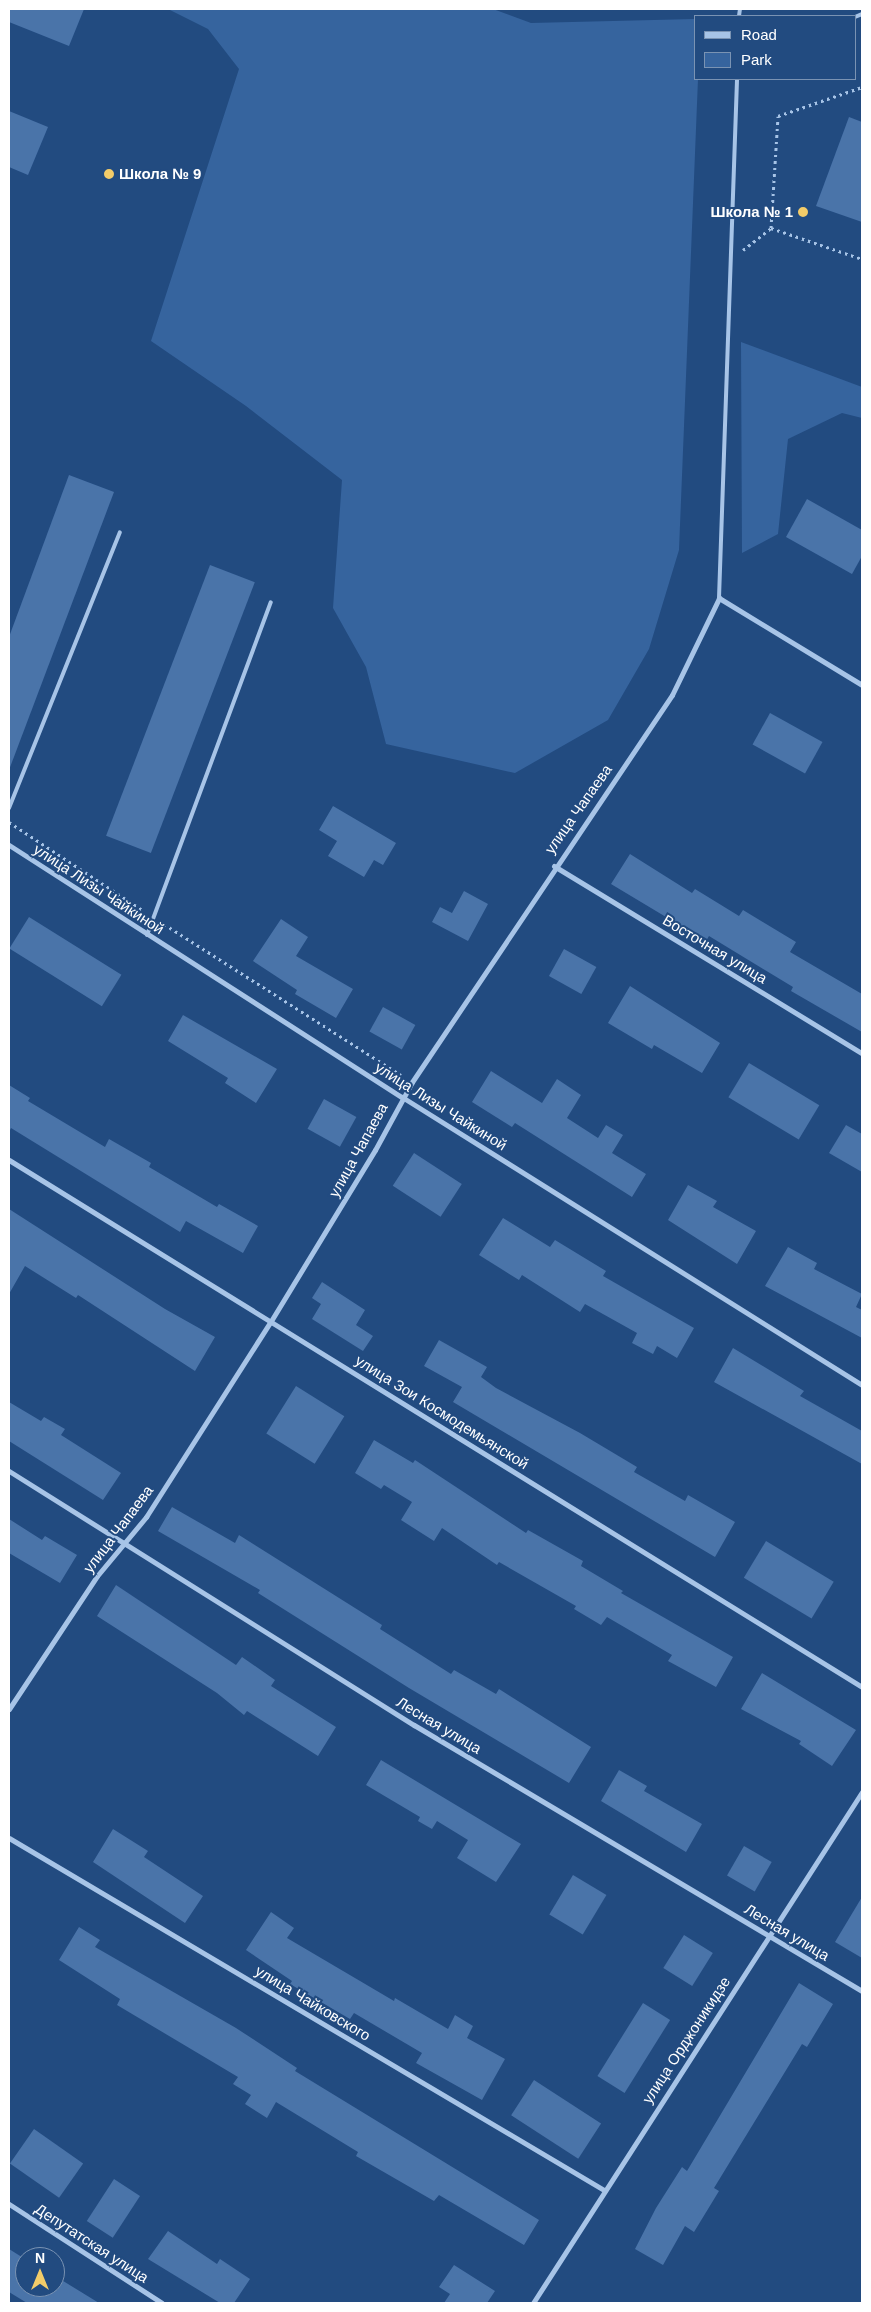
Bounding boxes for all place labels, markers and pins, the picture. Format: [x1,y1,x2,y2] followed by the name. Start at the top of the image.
[119,165,201,183] place label: Школа № 9
[103,168,115,180] marker: Школа № 9
[711,203,793,221] place label: Школа № 1
[797,206,809,218] marker: Школа № 1

